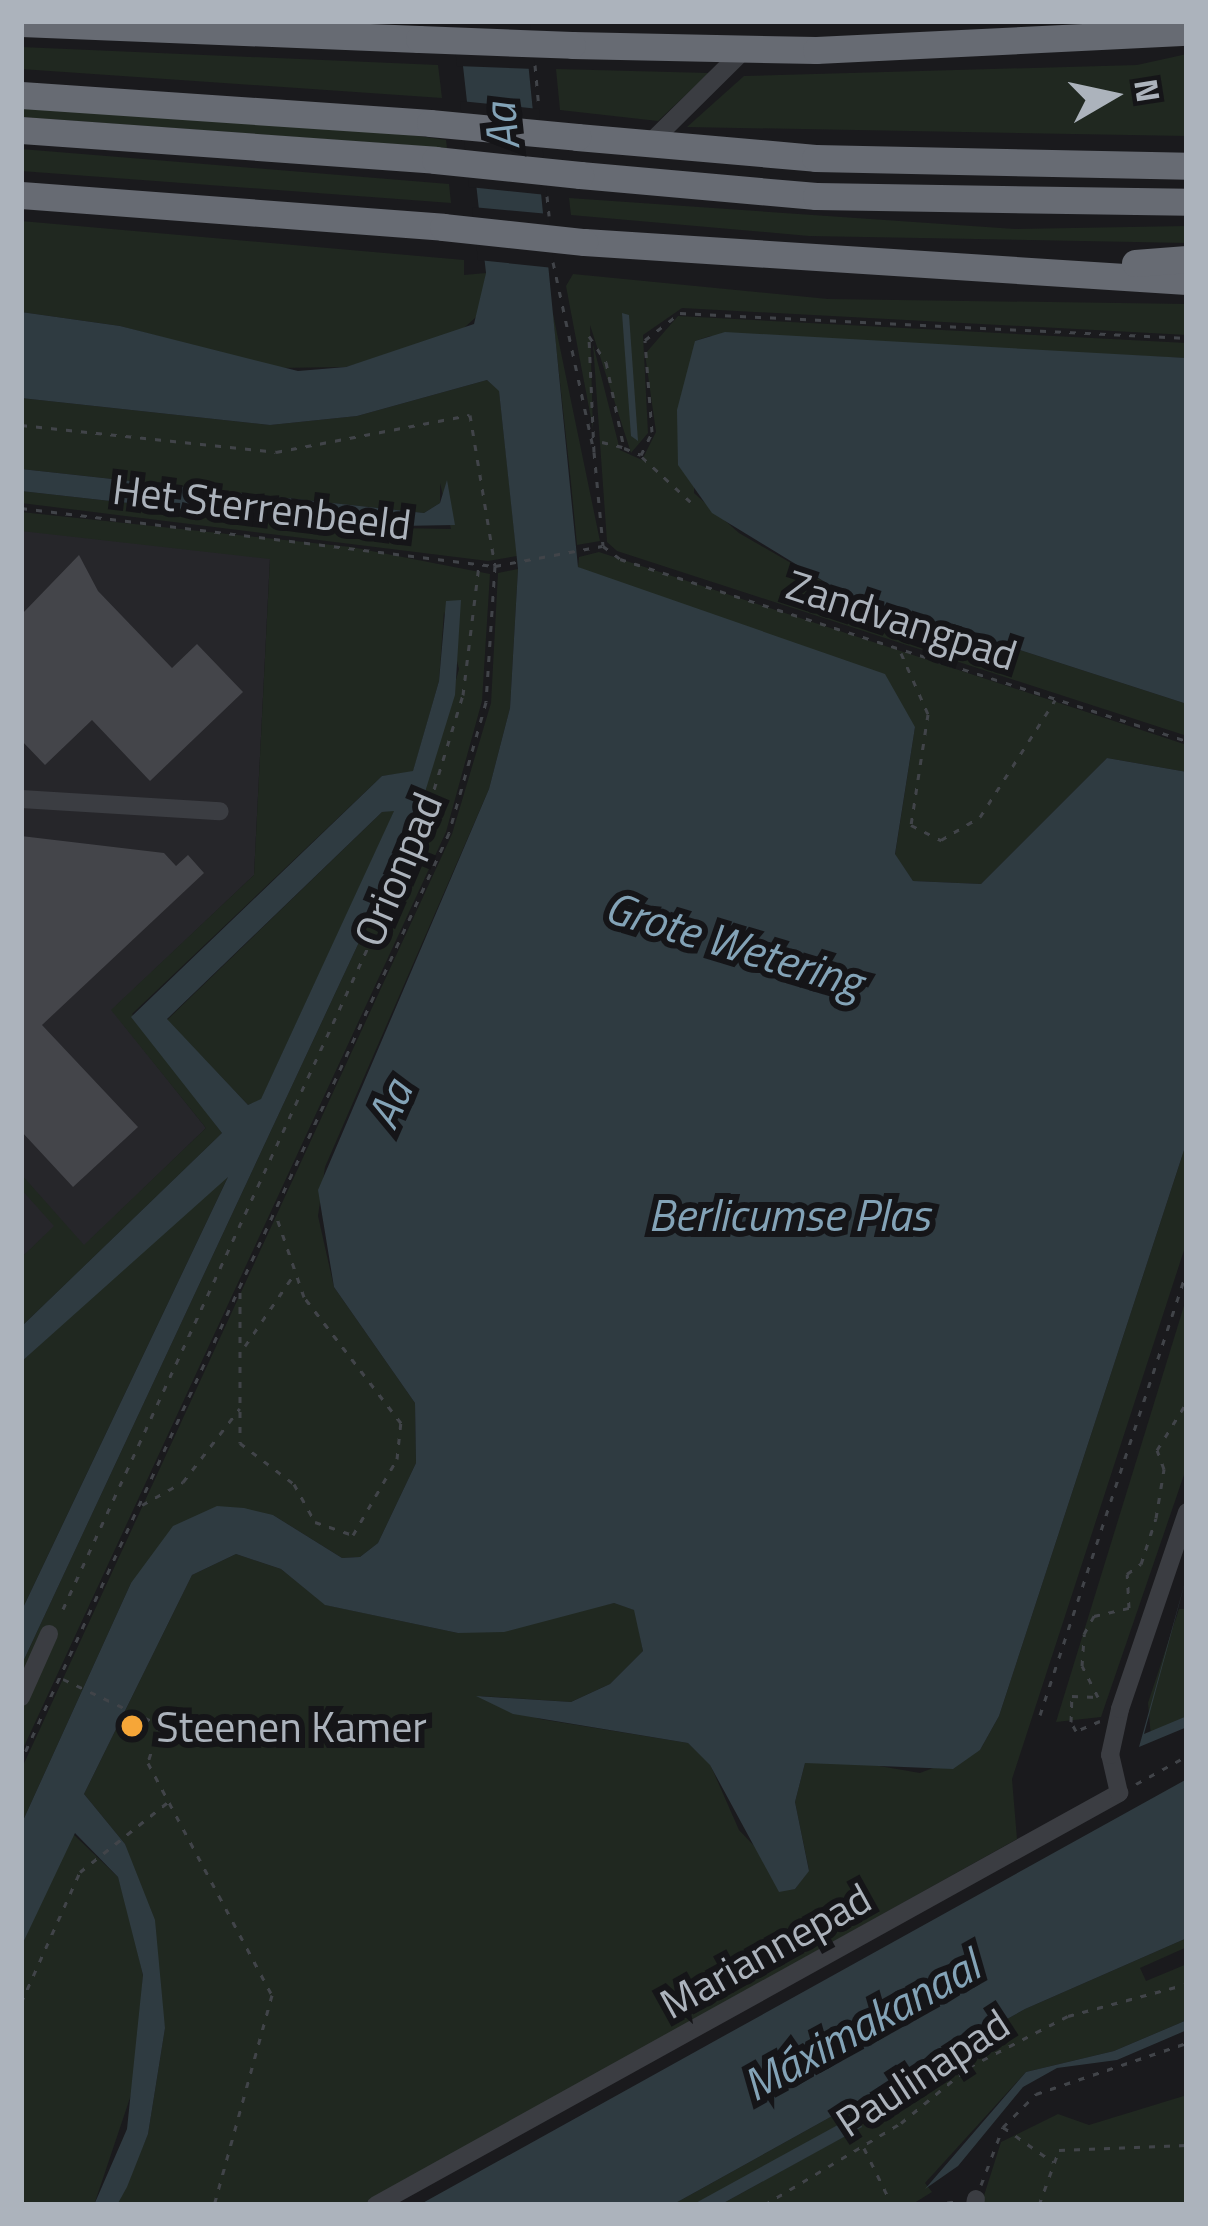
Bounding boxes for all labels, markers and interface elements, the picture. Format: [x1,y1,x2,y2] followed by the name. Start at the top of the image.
[1052,36,1172,156] north arrow
[1121,75,1174,106] text: N
[472,101,530,153] water label: Aa
[110,463,414,549] street label: Het Sterrenbeeld
[781,558,1023,680] street label: Zandvangpad
[342,785,452,953] street label: Orionpad
[599,879,869,1009] water label: Grote Wetering
[355,1071,423,1137] water label: Aa
[648,1188,930,1242] water label: Berlicumse Plas
[156,1701,427,1751] place label: Steenen Kamer
[119,1713,145,1739] marker: Steenen Kamer
[651,1872,879,2028] street label: Mariannepad
[733,1938,989,2112] water label: Máximakanaal
[826,1998,1018,2146] street label: Paulinapad

